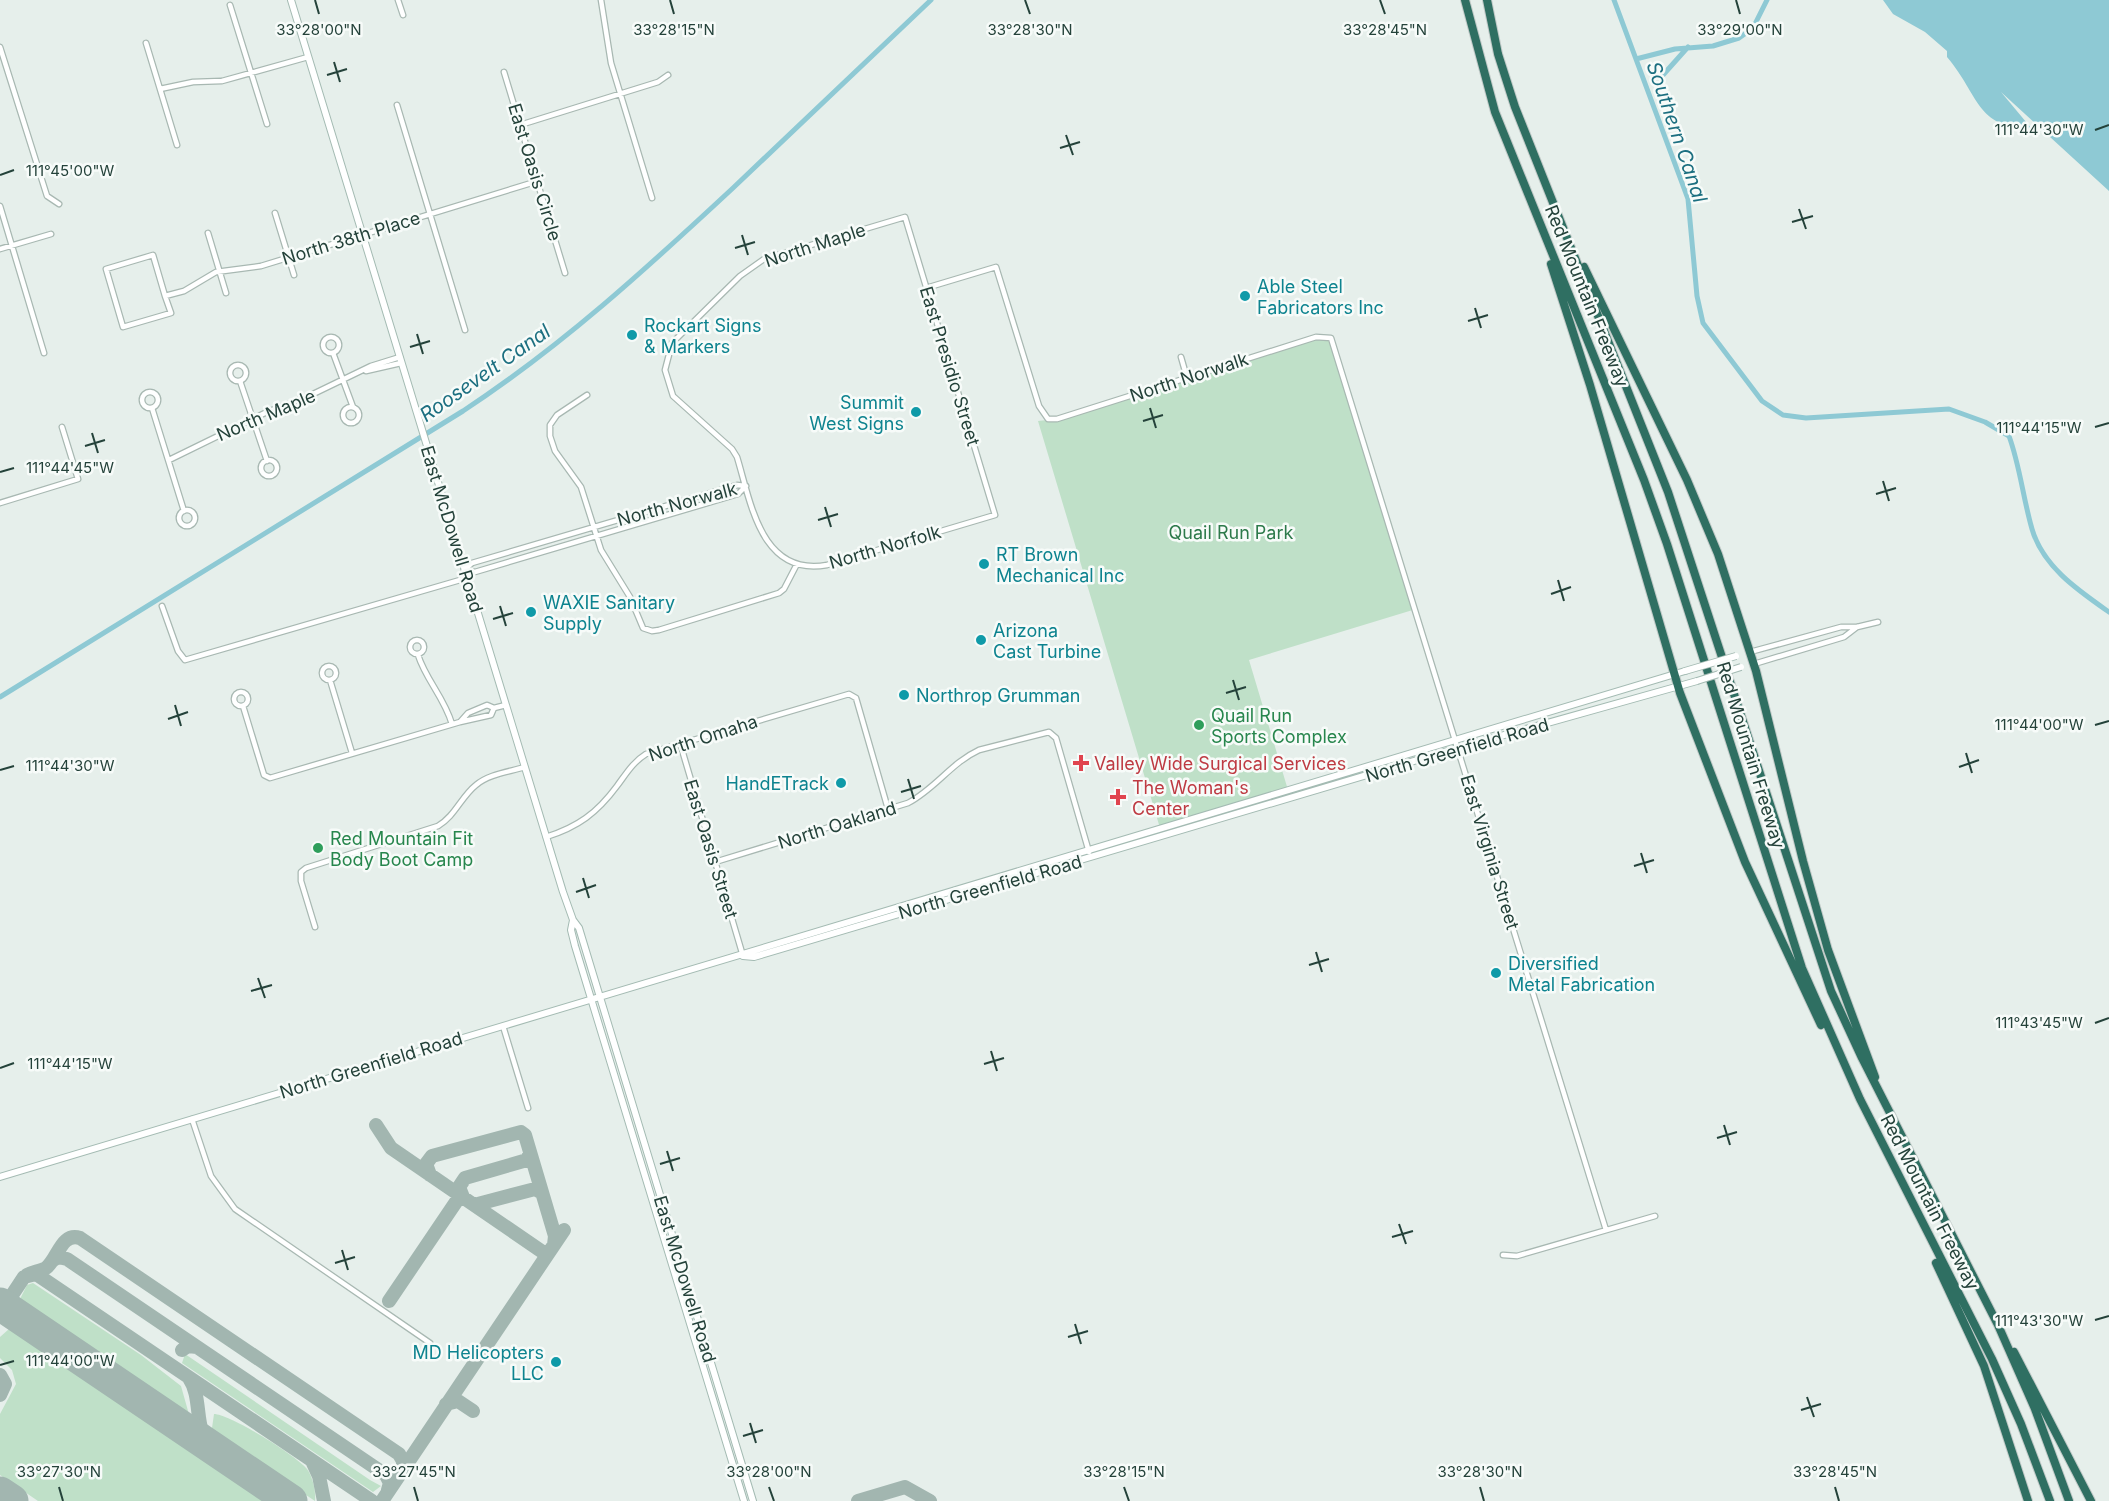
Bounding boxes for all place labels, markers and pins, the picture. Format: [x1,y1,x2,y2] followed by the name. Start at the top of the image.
[1257,276,1384,318] place label: Able Steel Fabricators Inc
[1238,289,1252,303] marker: Able Steel Fabricators Inc
[644,315,761,357] place label: Rockart Signs & Markers
[625,328,639,342] marker: Rockart Signs & Markers
[809,392,904,434] place label: Summit West Signs
[909,405,923,419] marker: Summit West Signs
[996,544,1125,586] place label: RT Brown Mechanical Inc
[977,557,991,571] marker: RT Brown Mechanical Inc
[543,592,675,634] place label: WAXIE Sanitary Supply
[524,605,538,619] marker: WAXIE Sanitary Supply
[993,620,1101,662] place label: Arizona Cast Turbine
[974,633,988,647] marker: Arizona Cast Turbine
[916,685,1080,706] place label: Northrop Grumman
[897,688,911,702] marker: Northrop Grumman
[1211,705,1347,747] place label: Quail Run Sports Complex
[1192,718,1206,732] marker: Quail Run Sports Complex
[1094,753,1346,774] place label: Valley Wide Surgical Services
[1072,754,1090,772] marker: Valley Wide Surgical Services
[725,773,829,794] place label: HandETrack
[834,776,848,790] marker: HandETrack
[1132,777,1249,819] place label: The Woman's Center
[1109,788,1127,806] marker: The Woman's Center
[330,828,473,870] place label: Red Mountain Fit Body Boot Camp
[311,841,325,855] marker: Red Mountain Fit Body Boot Camp
[1508,953,1655,995] place label: Diversified Metal Fabrication
[1489,966,1503,980] marker: Diversified Metal Fabrication
[413,1342,544,1384] place label: MD Helicopters LLC
[549,1355,563,1369] marker: MD Helicopters LLC

